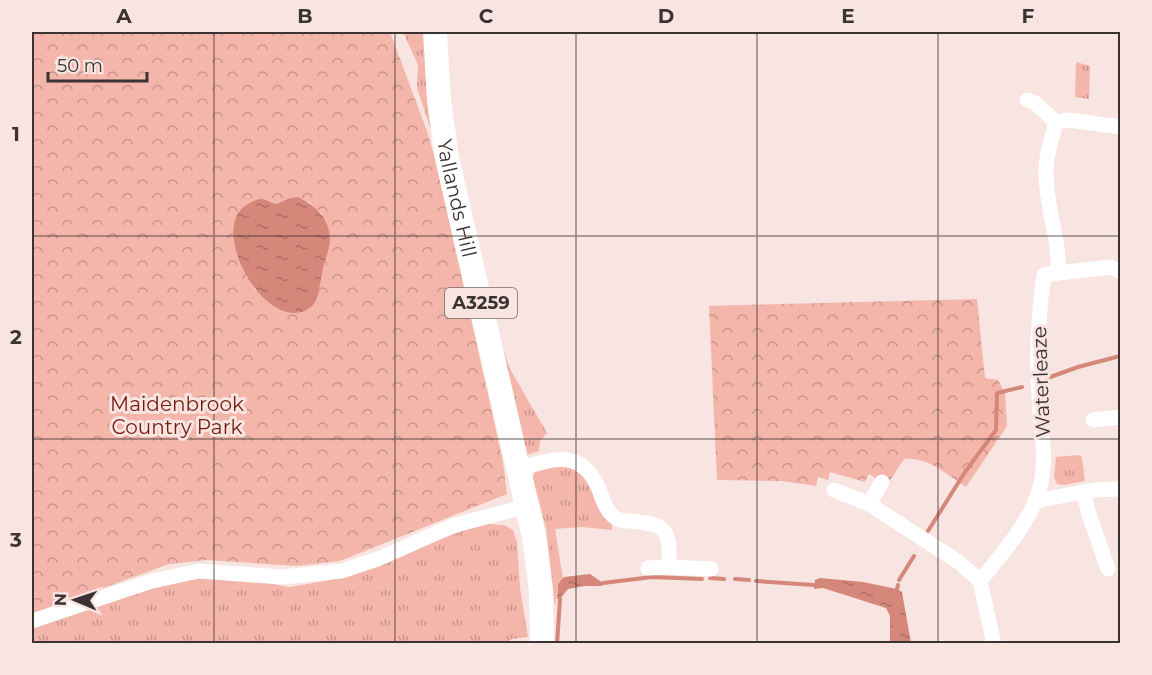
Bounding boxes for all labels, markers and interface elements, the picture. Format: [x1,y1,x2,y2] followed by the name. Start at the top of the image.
[115,4,132,28] text: A
[297,4,313,28] text: B
[479,4,494,28] text: C
[658,4,674,28] text: D
[841,4,855,28] text: E
[1022,4,1035,28] text: F
[48,45,147,83] scale bar
[57,55,103,77] text: 50 m
[12,122,20,146] text: 1
[433,138,481,260] street label: Yallands Hill
[445,288,517,318] road number: A3259
[10,325,22,349] text: 2
[1027,326,1055,438] street label: Waterleaze
[110,392,244,439] park label: Maidenbrook Country Park
[9,528,22,552] text: 3
[45,570,105,630] north arrow
[51,593,70,606] text: N

